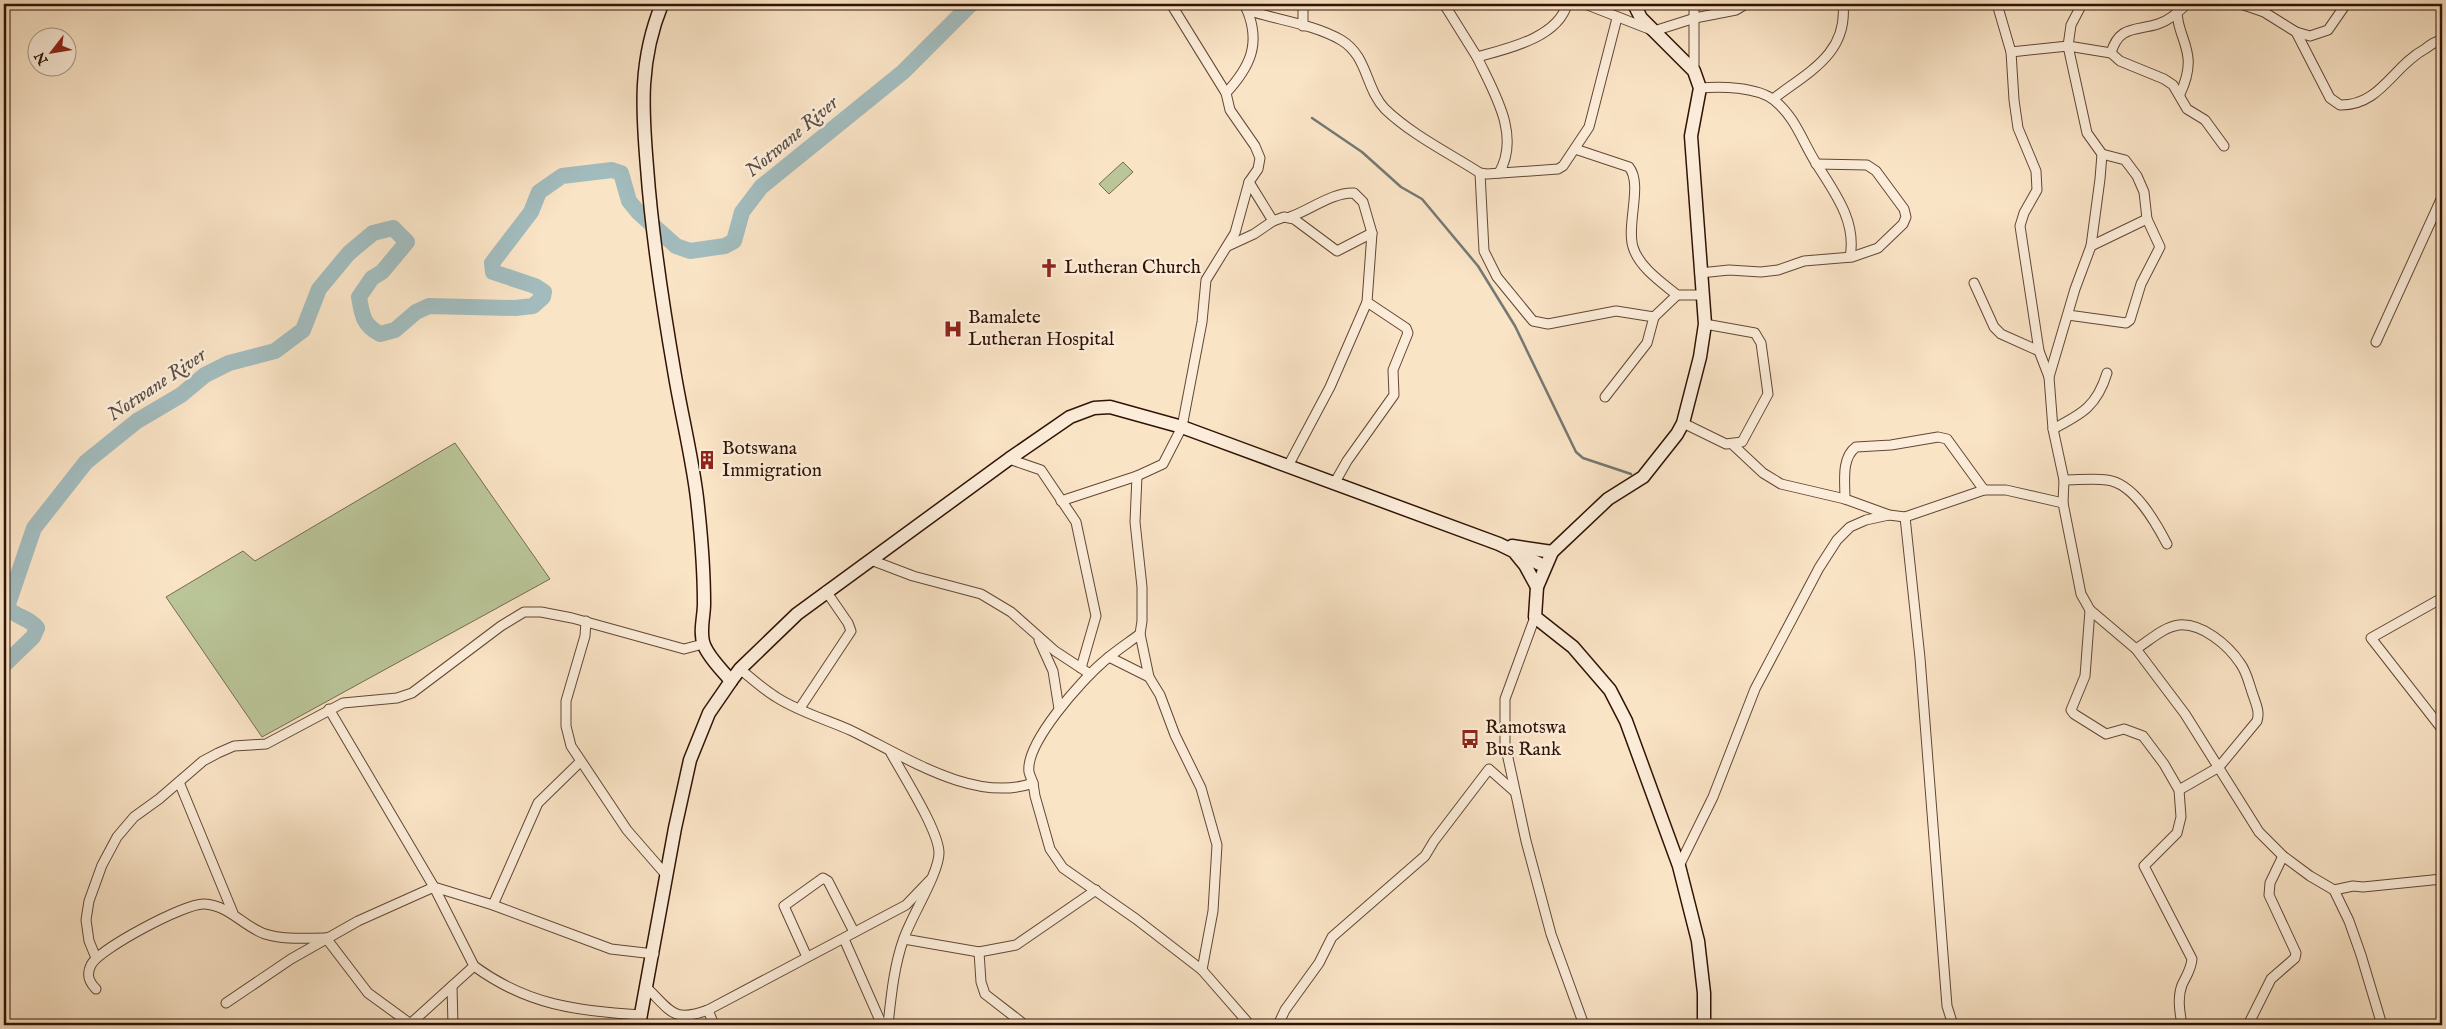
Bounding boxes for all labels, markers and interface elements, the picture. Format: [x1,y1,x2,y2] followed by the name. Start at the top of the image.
[28,28,78,78] north arrow
[31,48,53,69] text: N
[740,90,845,183] water label: Notwane River
[1064,256,1201,280] place label: Lutheran Church
[1038,257,1060,279] church icon: Lutheran Church
[968,306,1115,352] place label: Bamalete Lutheran Hospital
[942,318,964,340] hospital icon: Bamalete Lutheran Hospital
[103,342,212,427] water label: Notwane River
[722,437,822,483] place label: Botswana Immigration
[696,449,718,471] building icon: Botswana Immigration
[1485,716,1567,762] place label: Ramotswa Bus Rank
[1459,728,1481,750] bus stop icon: Ramotswa Bus Rank

